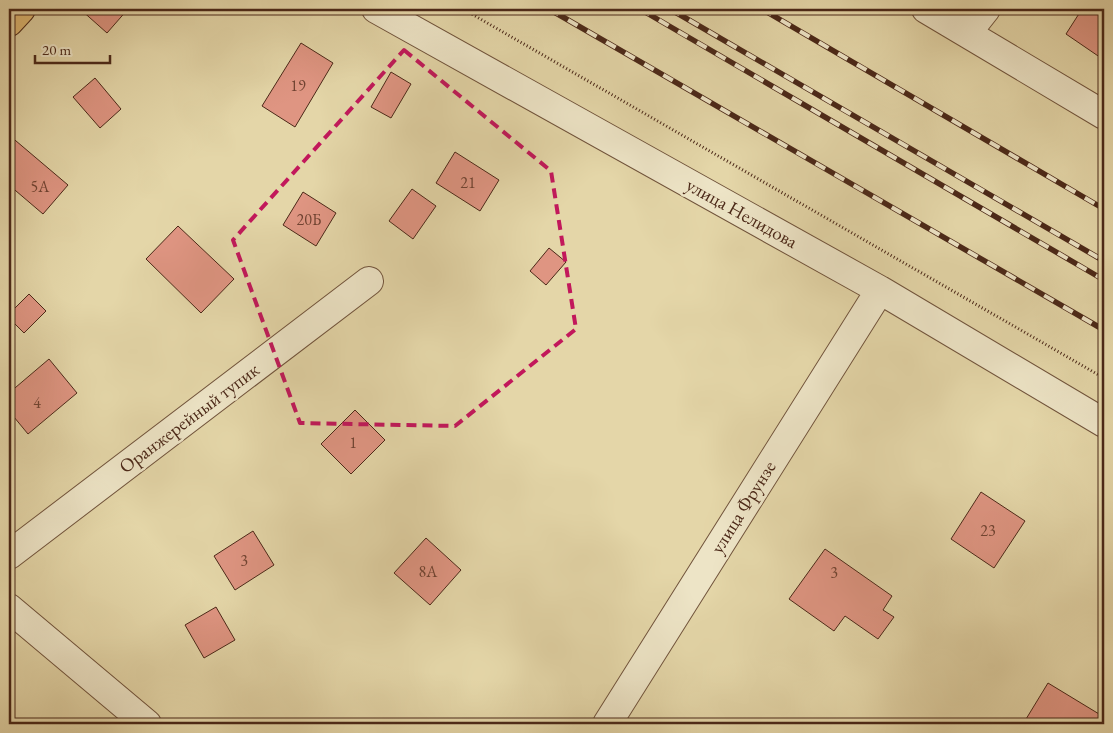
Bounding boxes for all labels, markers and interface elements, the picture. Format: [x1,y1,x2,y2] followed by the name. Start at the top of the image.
[35,32,110,64] scale bar
[42,40,71,59] text: 20 m
[290,75,306,96] house number: 19
[460,172,476,193] house number: 21
[682,172,803,254] street label: улица Нелидова
[31,176,50,197] house number: 5А
[297,209,321,230] house number: 20Б
[114,357,264,479] street label: Оранжерейный тупик
[33,392,41,413] house number: 4
[349,432,357,453] house number: 1
[705,456,781,558] street label: улица Фрунзе
[980,520,996,541] house number: 23
[240,550,248,571] house number: 3
[419,561,438,582] house number: 8А
[830,562,838,583] house number: 3

